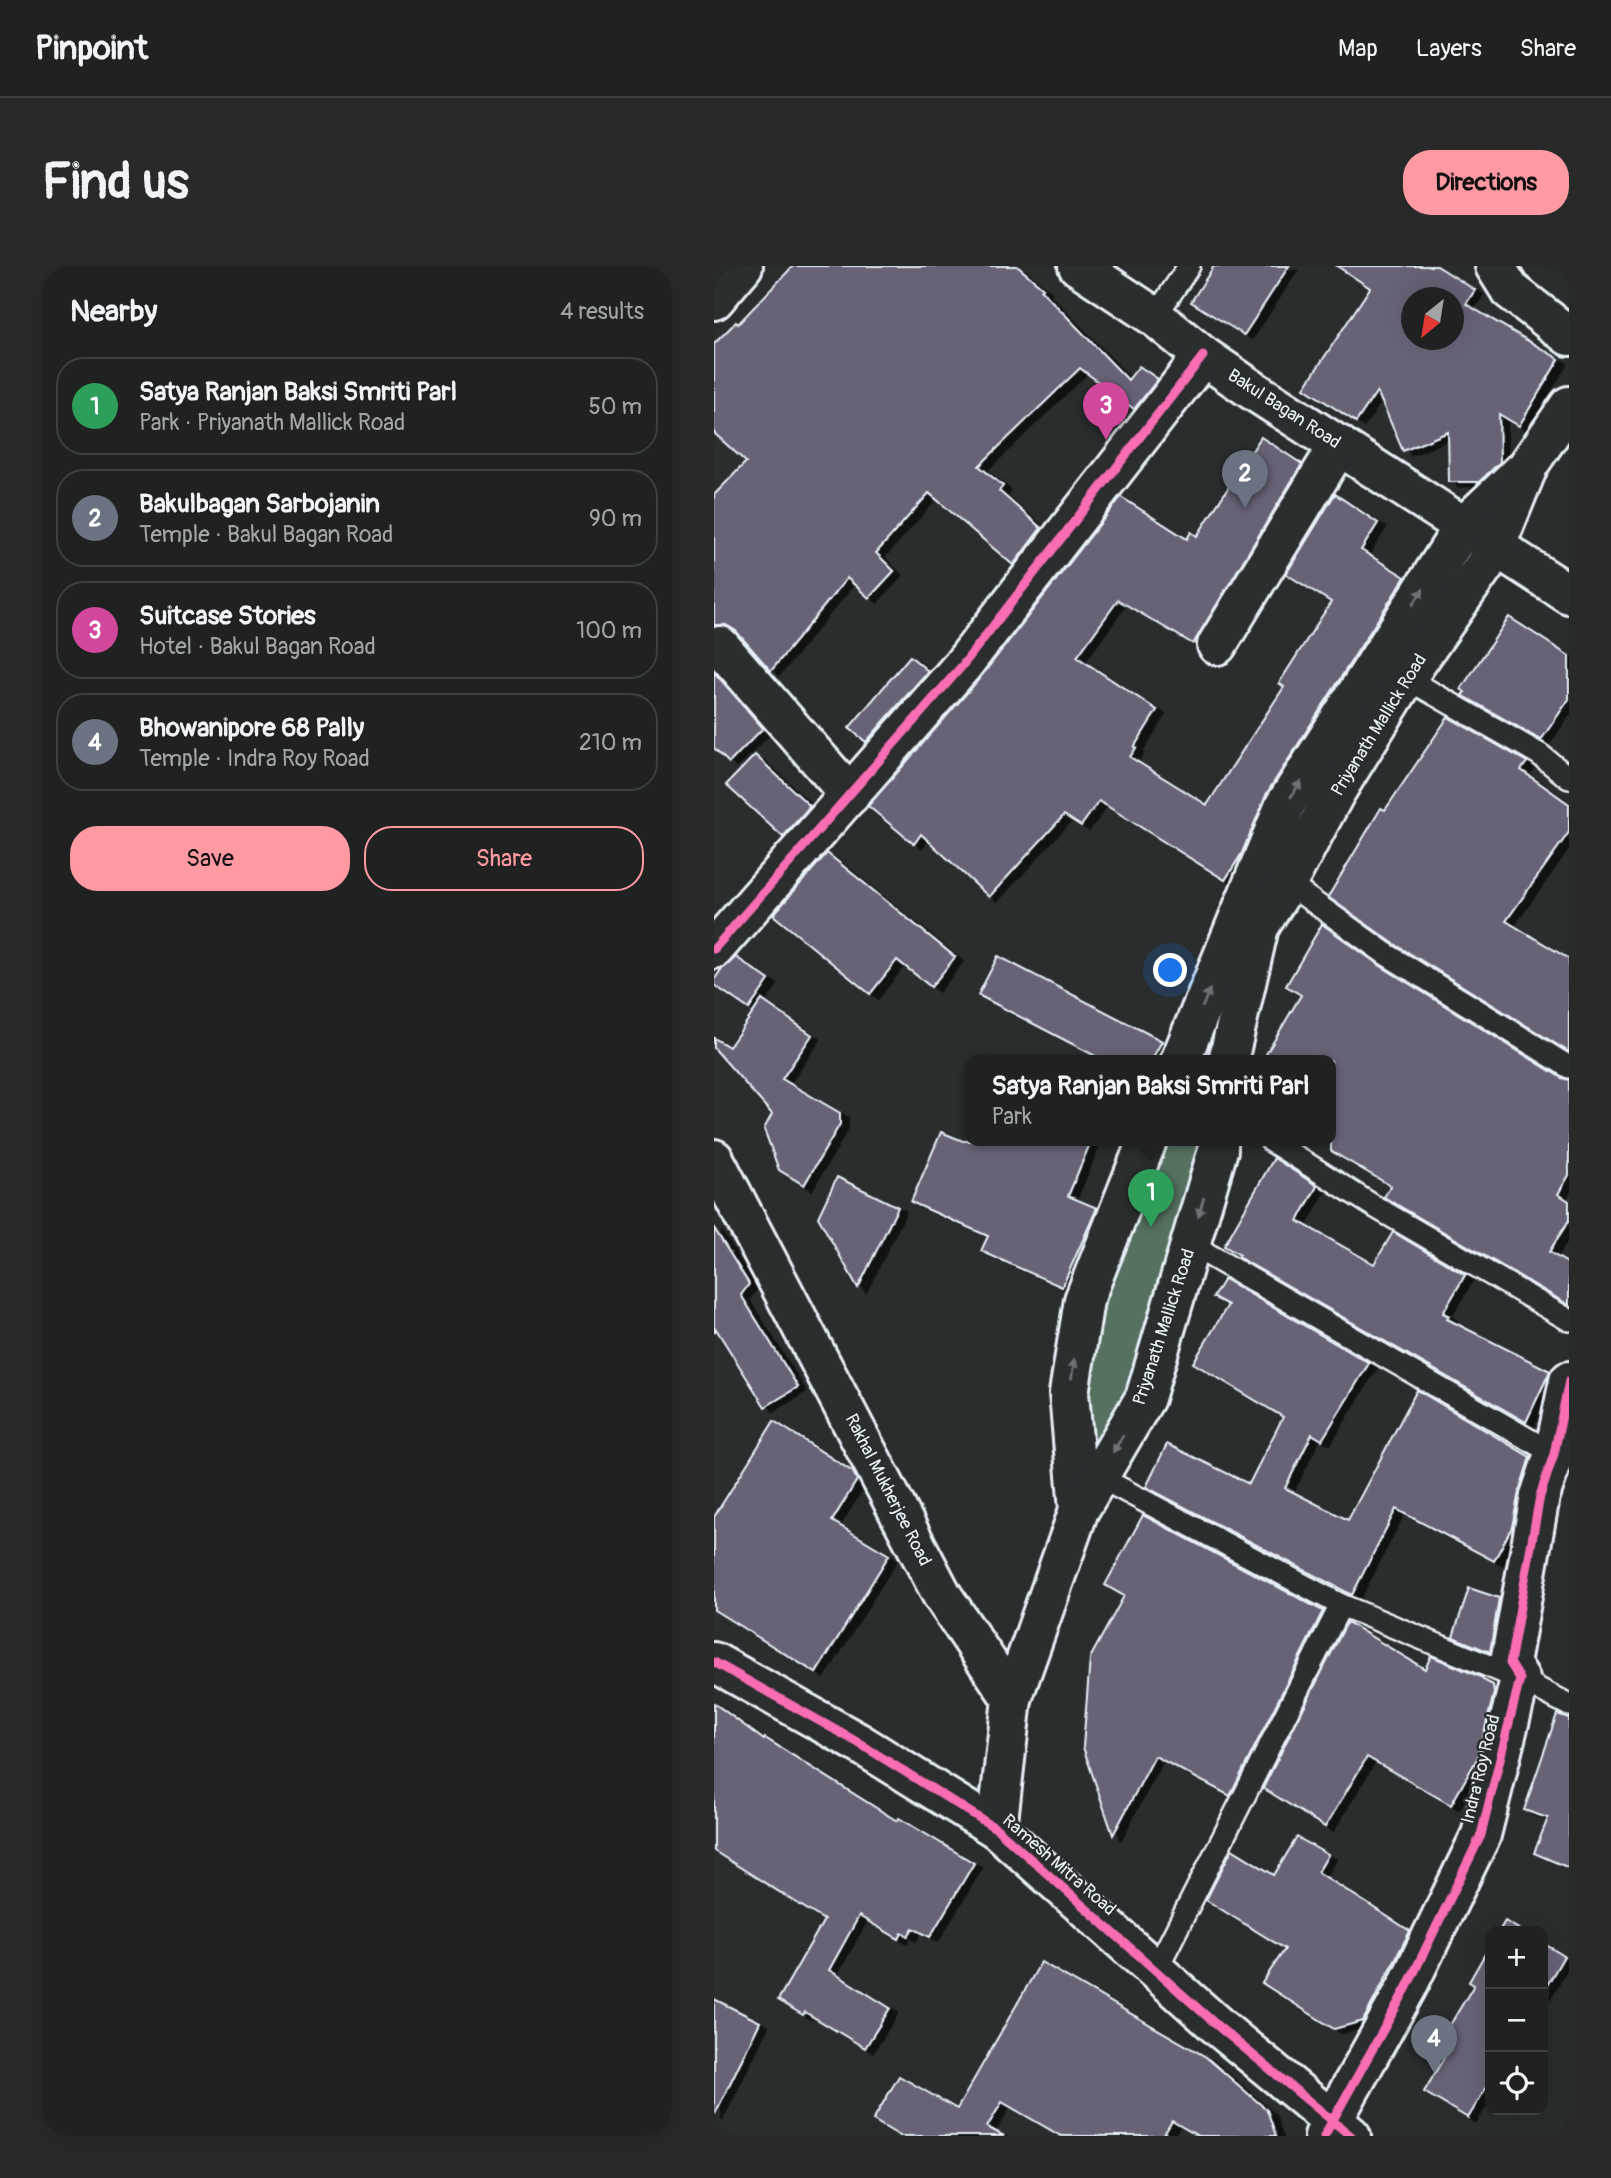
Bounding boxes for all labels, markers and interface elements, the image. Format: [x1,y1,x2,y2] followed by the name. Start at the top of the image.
[35,28,148,69] text: Pinpoint
[1338,34,1378,63] text: Map
[1416,34,1482,63] text: Layers
[1520,34,1576,63] text: Share
[1403,150,1569,215] button: Directions
[42,152,189,213] text: Find us
[1401,287,1464,350] north arrow
[70,293,157,330] text: Nearby
[560,297,644,326] text: 4 results
[1223,364,1345,454] street label: Bakul Bagan Road
[139,376,457,408] text: Satya Ranjan Baksi Smriti Parl
[1083,382,1129,440] pin: 3
[91,392,100,421] text: 1
[588,392,642,421] text: 50 m
[139,408,405,437] text: Park · Priyanath Mallick Road
[1222,450,1268,508] pin: 2
[139,488,380,520] text: Bakulbagan Sarbojanin
[89,504,101,533] text: 2
[589,504,642,533] text: 90 m
[139,520,393,549] text: Temple · Bakul Bagan Road
[1412,588,1425,607] one-way arrow
[139,600,316,632] text: Suitcase Stories
[89,616,101,645] text: 3
[576,616,642,645] text: 100 m
[139,632,376,661] text: Hotel · Bakul Bagan Road
[1326,650,1432,800] street label: Priyanath Mallick Road
[139,712,364,744] text: Bhowanipore 68 Pally
[88,728,102,757] text: 4
[579,728,642,757] text: 210 m
[139,744,370,773] text: Temple · Indra Roy Road
[1289,779,1302,799] one-way arrow
[70,826,350,891] button: Save
[364,826,644,891] button: Share
[1153,953,1187,987] your location
[1201,987,1212,1008] one-way arrow
[965,1055,1336,1146] popup
[992,1070,1309,1102] text: Satya Ranjan Baksi Smriti Parl
[992,1102,1032,1131] text: Park
[1128,1169,1174,1227] pin: 1
[1196,1197,1206,1218] one-way arrow
[1128,1246,1200,1408] street label: Priyanath Mallick Road
[1068,1358,1079,1380] one-way arrow
[840,1410,936,1570] street label: Rakhal Mukherjee Road
[1112,1434,1124,1453] one-way arrow
[1456,1712,1506,1826] street label: Indra Roy Road
[997,1809,1121,1921] street label: Ramesh Mitra Road
[1485,1926,1548,2115] map controls
[1485,1926,1548,1989] button: +
[1485,1989,1548,2052] button: −
[1411,2015,1457,2073] pin: 4
[1485,2052,1548,2115] button: locate

